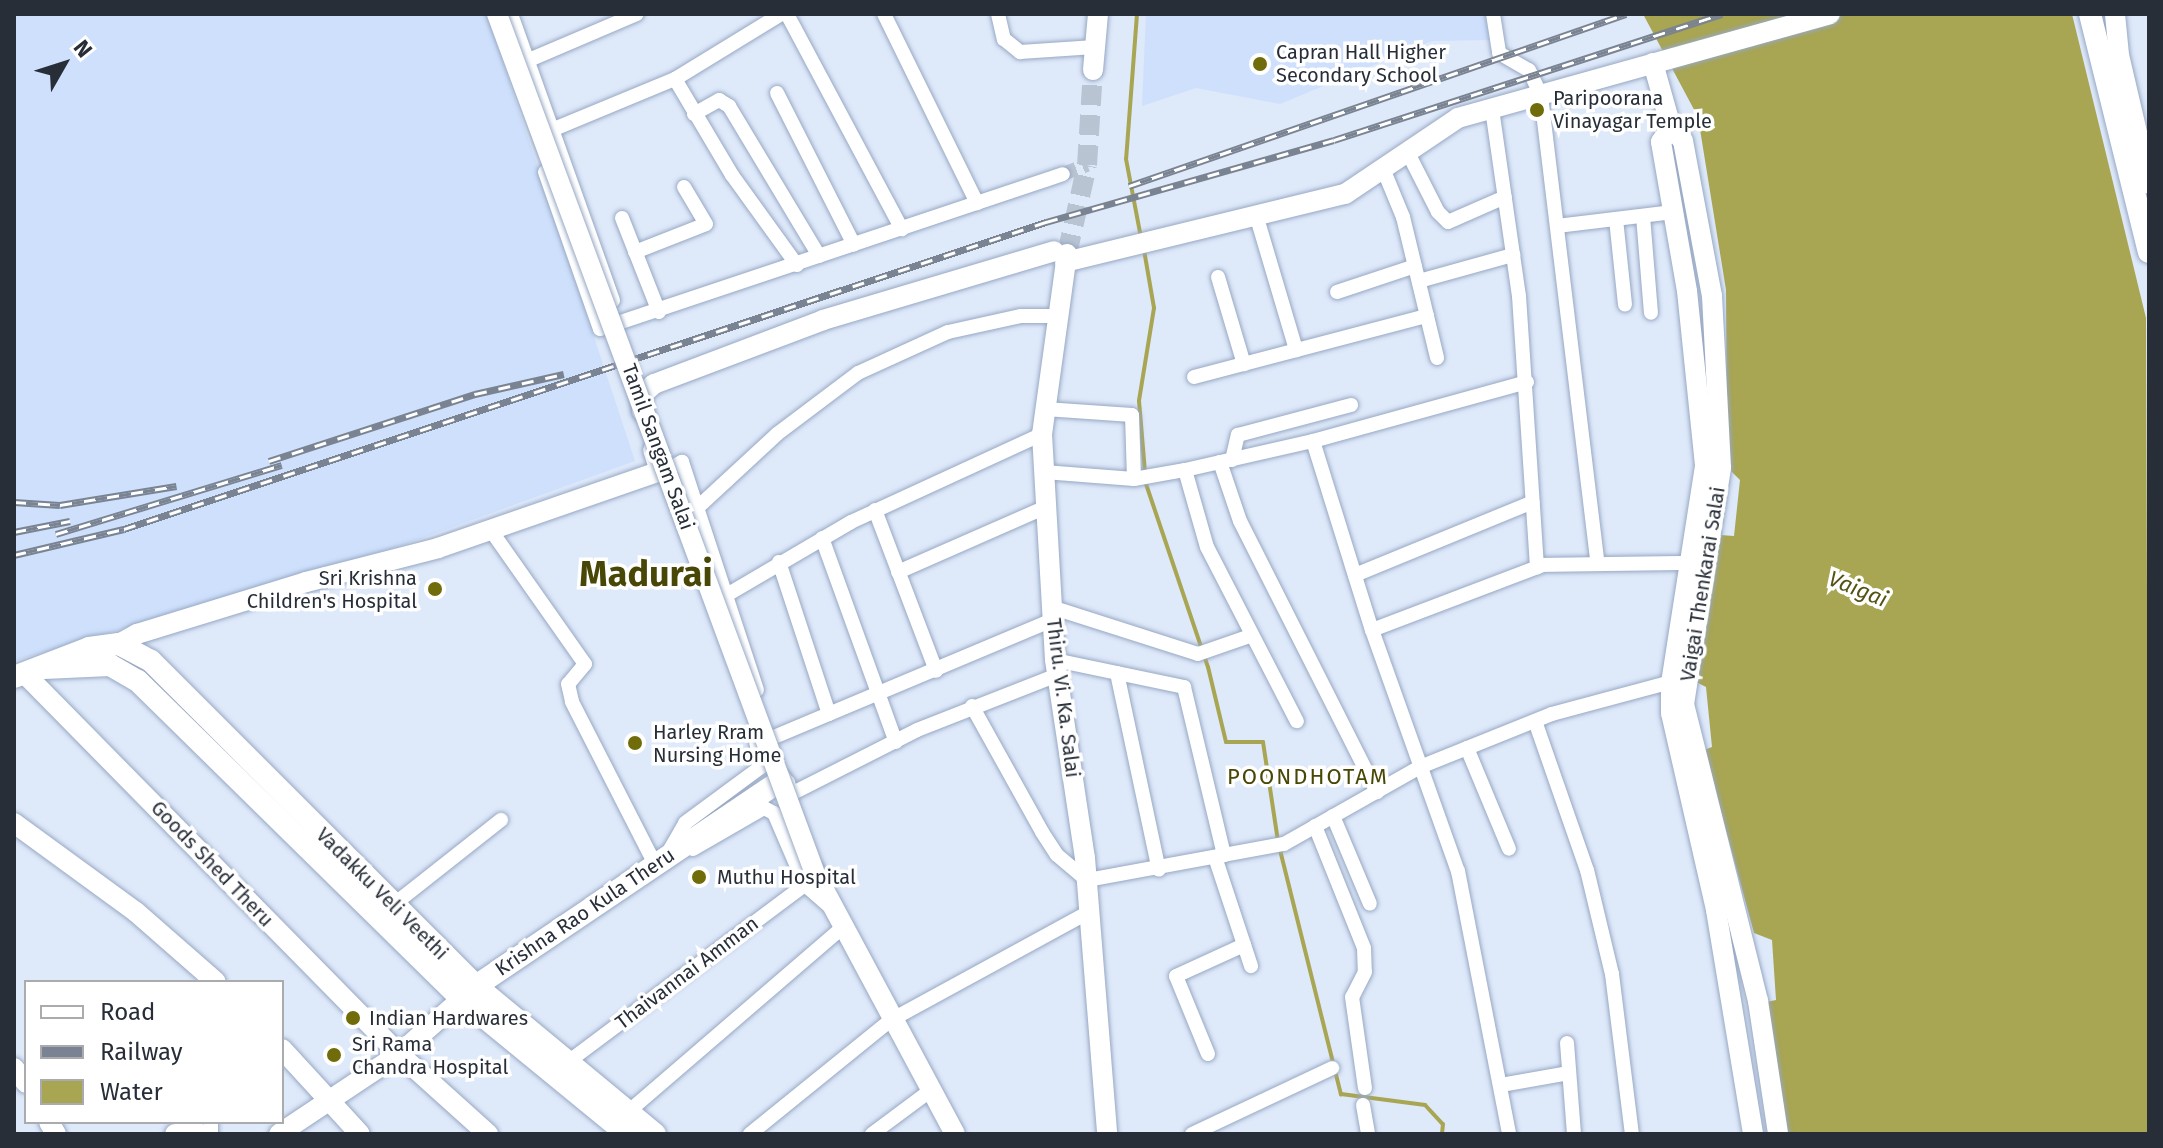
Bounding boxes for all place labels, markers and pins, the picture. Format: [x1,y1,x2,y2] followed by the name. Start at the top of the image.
[1276,40,1446,87] place label: Capran Hall Higher Secondary School
[1251,55,1269,73] marker: Capran Hall Higher Secondary School
[1553,86,1712,133] place label: Paripoorana Vinayagar Temple
[1528,101,1546,119] marker: Paripoorana Vinayagar Temple
[247,566,417,613] place label: Sri Krishna Children's Hospital
[424,578,446,600] marker: Sri Krishna Children's Hospital
[653,720,781,767] place label: Harley Rram Nursing Home
[624,732,646,754] marker: Harley Rram Nursing Home
[717,865,856,889] place label: Muthu Hospital
[688,866,710,888] marker: Muthu Hospital
[369,1006,528,1030] place label: Indian Hardwares
[344,1009,362,1027] marker: Indian Hardwares
[352,1032,508,1079] place label: Sri Rama Chandra Hospital
[323,1044,345,1066] marker: Sri Rama Chandra Hospital

